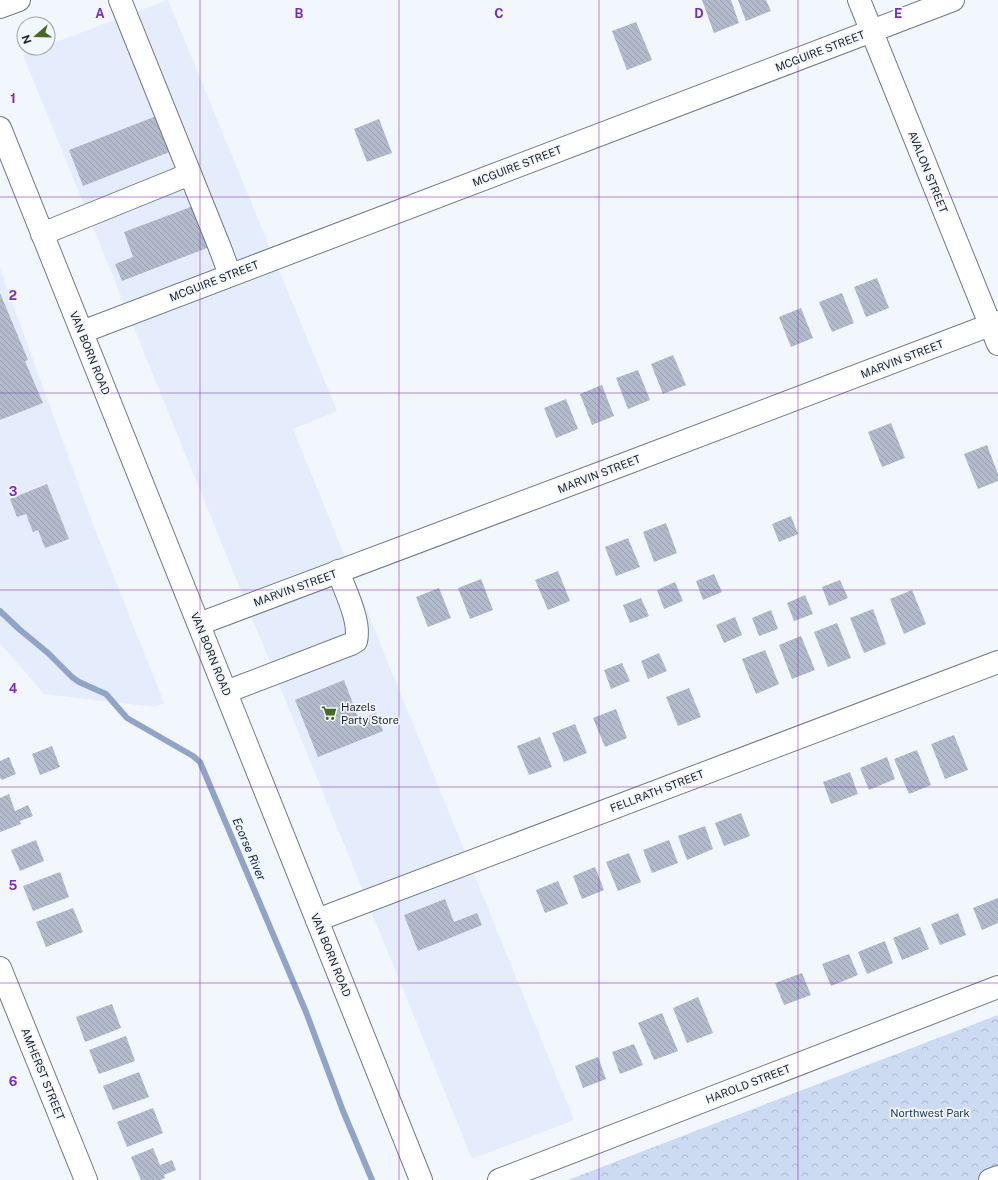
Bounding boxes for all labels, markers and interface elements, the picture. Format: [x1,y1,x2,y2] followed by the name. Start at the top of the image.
[95,6,105,21] text: A
[295,6,304,21] text: B
[494,6,504,21] text: C
[694,6,704,21] text: D
[894,6,902,21] text: E
[16,16,56,56] north arrow
[774,28,867,74] street label: MCGUIRE STREET
[19,33,34,46] text: N
[10,91,16,106] text: 1
[906,129,950,215] street label: AVALON STREET
[471,143,564,189] street label: MCGUIRE STREET
[168,258,261,304] street label: MCGUIRE STREET
[9,288,17,303] text: 2
[68,309,112,397] street label: VAN BORN ROAD
[859,338,946,380] street label: MARVIN STREET
[556,453,643,495] street label: MARVIN STREET
[9,484,18,499] text: 3
[252,567,339,609] street label: MARVIN STREET
[189,610,233,698] street label: VAN BORN ROAD
[9,681,18,696] text: 4
[341,701,399,726] place label: Hazels Party Store
[320,704,338,722] supermarket icon: Hazels Party Store
[608,767,706,814] street label: FELLRATH STREET
[229,815,269,883] water label: Ecorse River
[9,878,18,893] text: 5
[309,911,353,999] street label: VAN BORN ROAD
[19,1026,67,1122] street label: AMHERST STREET
[704,1062,793,1106] street label: HAROLD STREET
[9,1074,18,1089] text: 6
[890,1107,970,1119] park label: Northwest Park

